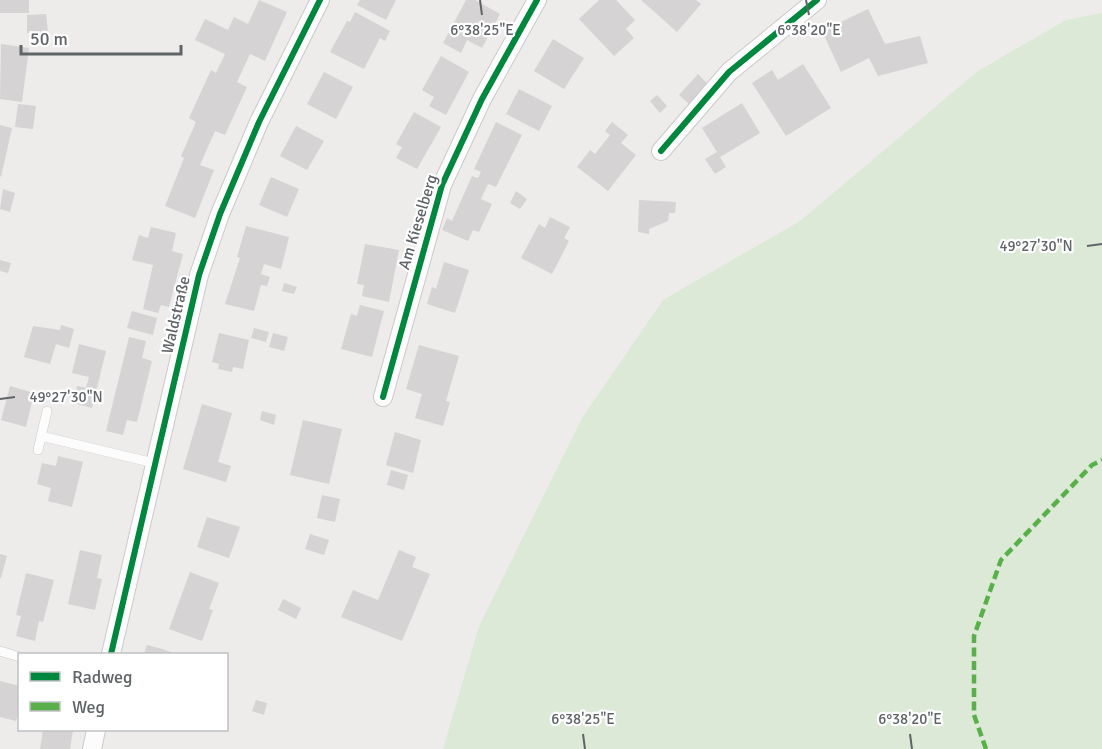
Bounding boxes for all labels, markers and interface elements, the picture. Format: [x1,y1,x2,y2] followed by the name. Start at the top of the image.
[21,18,182,56] scale bar
[450,21,514,39] text: 6°38'25"E
[777,21,841,39] text: 6°38'20"E
[30,28,68,50] text: 50 m
[394,172,442,272] street label: Am Kieselberg
[999,237,1073,255] text: 49°27'30"N
[157,274,195,356] street label: Waldstraße
[29,388,103,406] text: 49°27'30"N
[18,653,228,731] legend
[72,666,133,688] text: Radweg
[72,696,105,718] text: Weg
[551,710,615,728] text: 6°38'25"E
[878,710,942,728] text: 6°38'20"E

